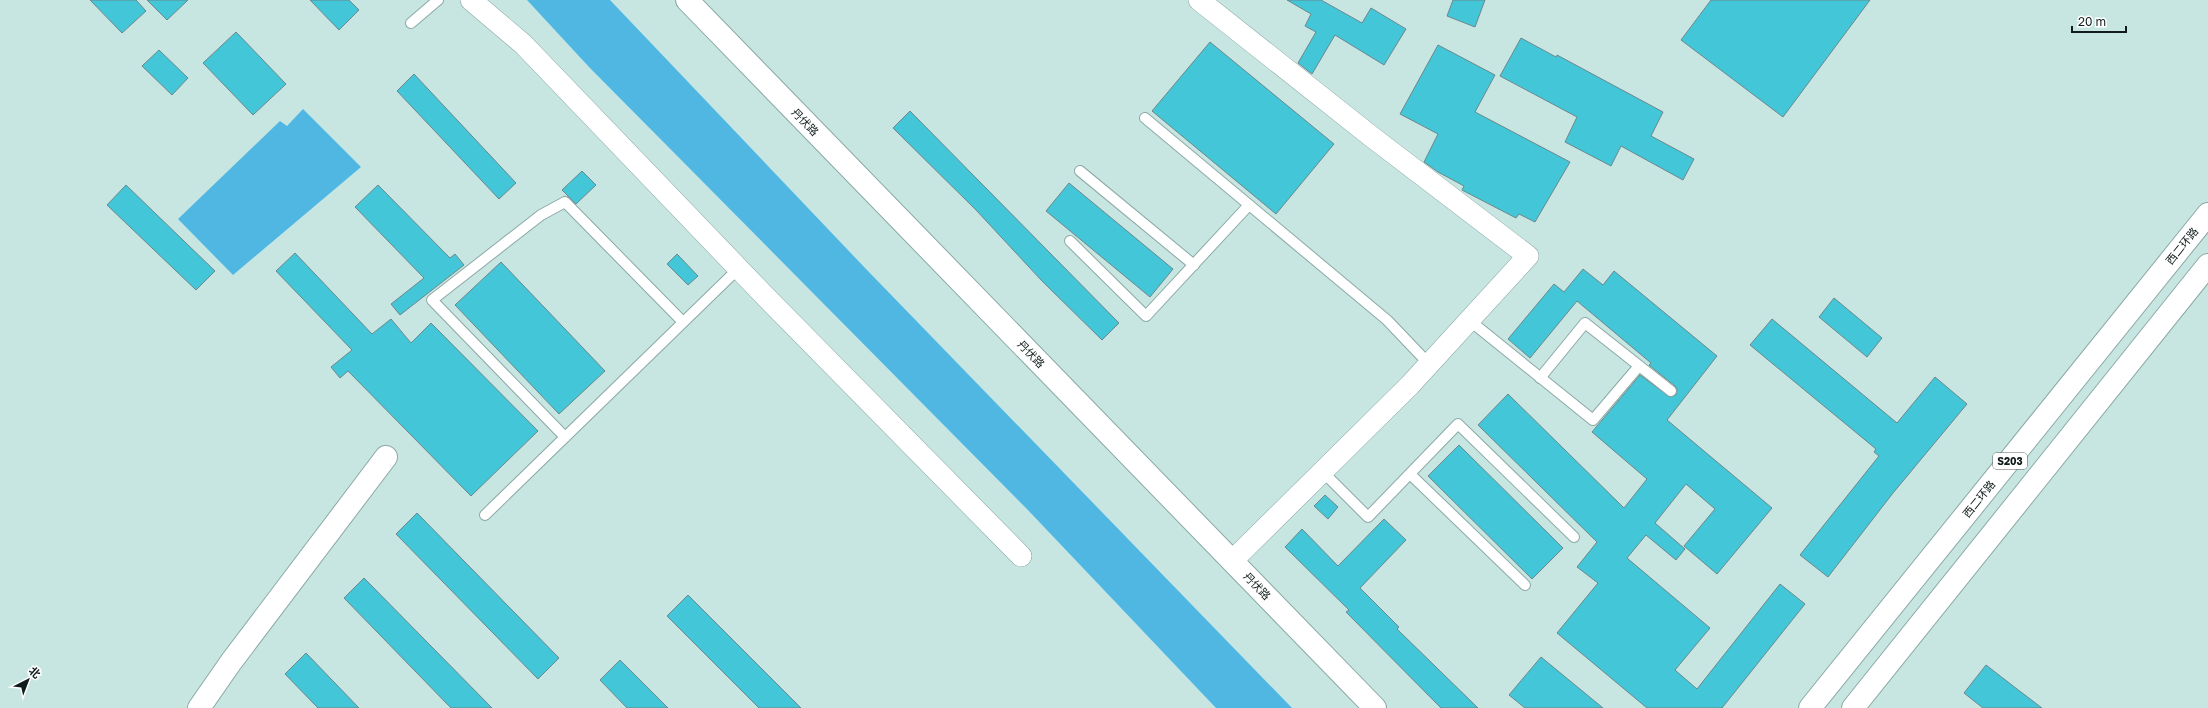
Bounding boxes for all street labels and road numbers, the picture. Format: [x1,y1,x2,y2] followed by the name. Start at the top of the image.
[789,105,821,138] street label: 丹伏路
[2163,224,2201,267] street label: 西二环路
[1015,337,1047,370] street label: 丹伏路
[1993,453,2027,469] road number: S203
[1960,477,1998,520] street label: 西二环路
[1241,569,1273,602] street label: 丹伏路

